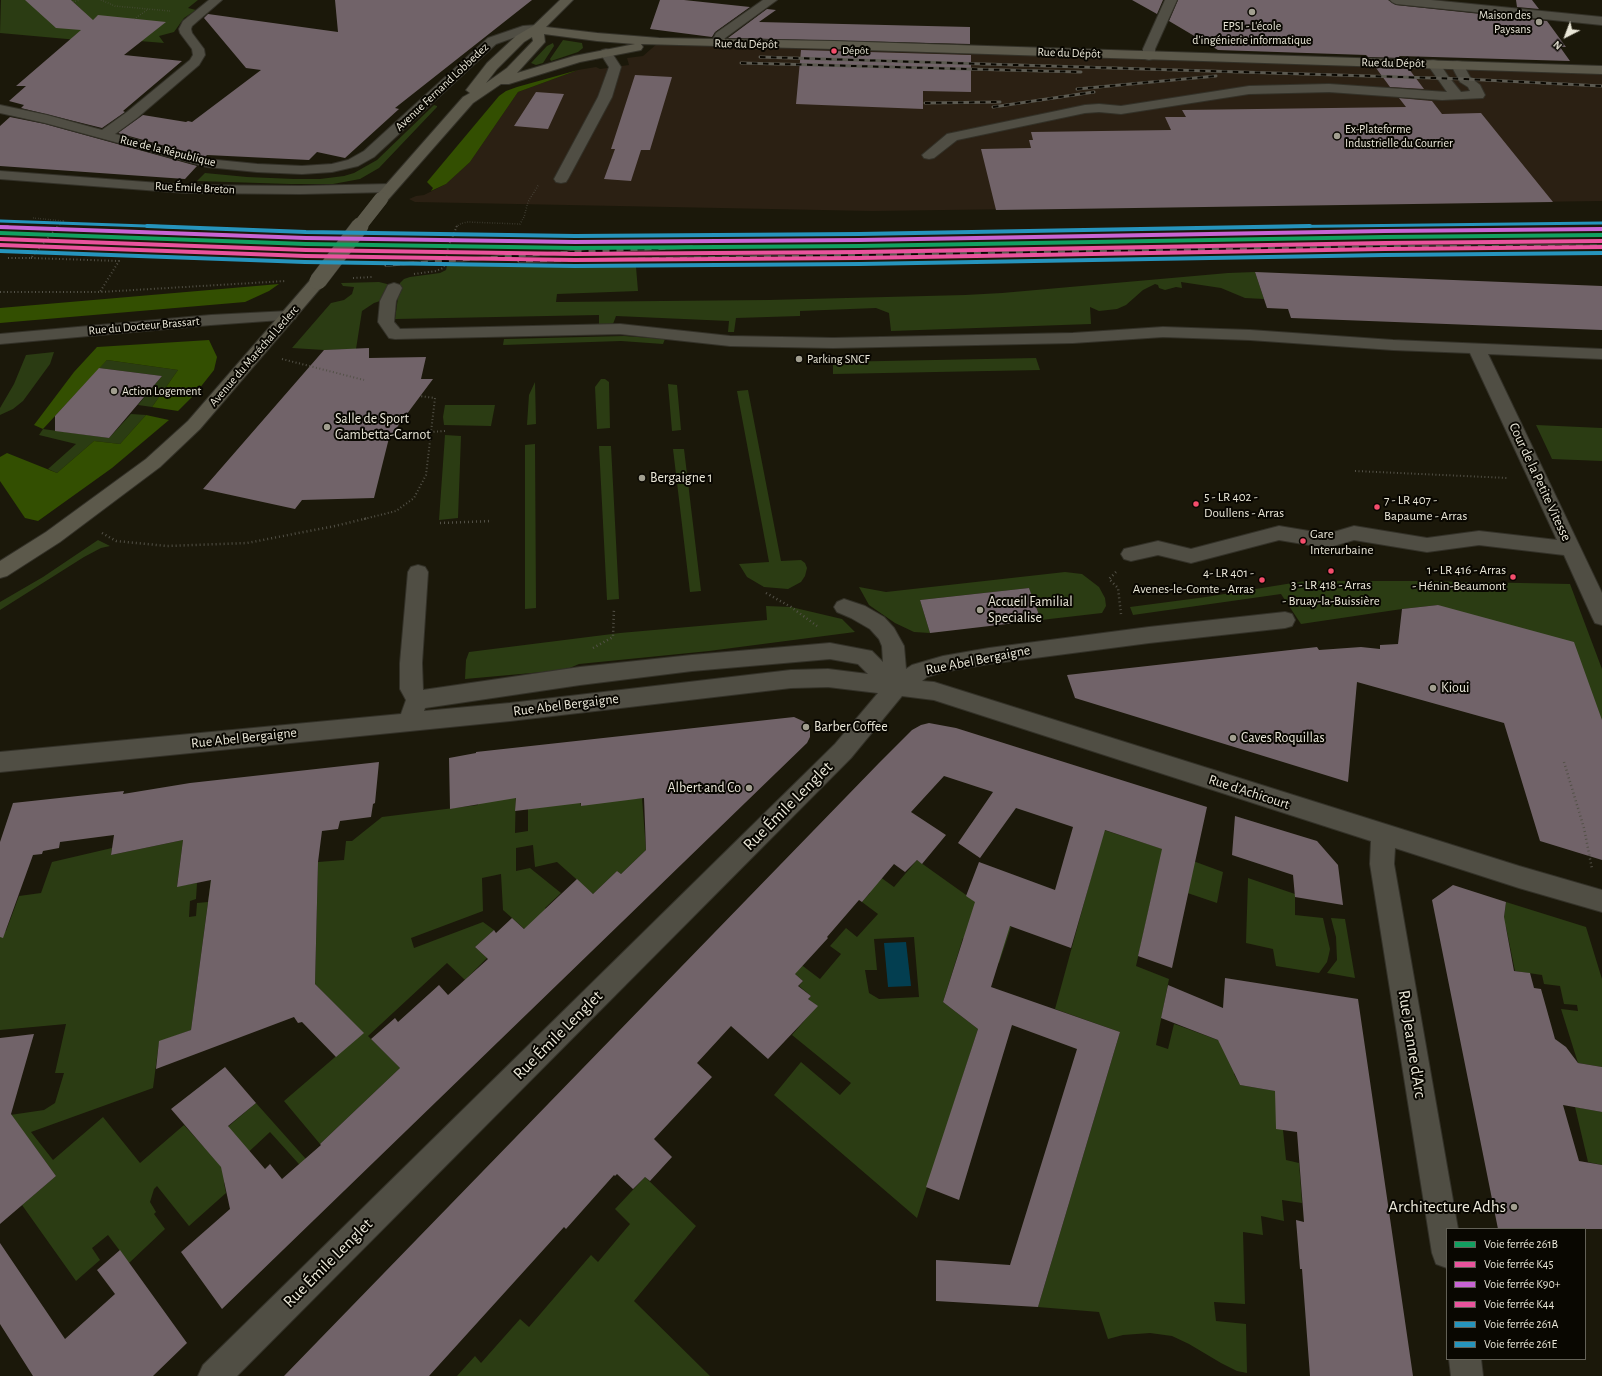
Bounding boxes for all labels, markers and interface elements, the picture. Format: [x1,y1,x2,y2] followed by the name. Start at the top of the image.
[1247,7,1257,17] marker: EPSI - L'école d'ingénierie informatique
[1479,8,1531,36] place label: Maison des Paysans
[1546,16,1586,56] north arrow
[1534,17,1544,27] marker: Maison des Paysans
[1192,19,1312,47] place label: EPSI - L'école d'ingénierie informatique
[714,36,778,52] street label: Rue du Dépôt
[1551,39,1564,52] text: N
[392,40,492,134] street label: Avenue Fernand Lobbedez
[842,44,869,58] place label: Dépôt
[1037,45,1101,61] street label: Rue du Dépôt
[829,46,839,56] marker: Dépôt
[1361,55,1425,71] street label: Rue du Dépôt
[1345,122,1453,150] place label: Ex-Plateforme Industrielle du Courrier
[1332,131,1342,141] marker: Ex-Plateforme Industrielle du Courrier
[119,132,217,170] street label: Rue de la République
[155,179,235,197] street label: Rue Émile Breton
[206,303,302,409] street label: Avenue du Maréchal Leclerc
[88,314,200,338] street label: Rue du Docteur Brassart
[807,352,870,366] place label: Parking SNCF
[794,354,804,364] marker: Parking SNCF
[122,384,201,398] place label: Action Logement
[109,386,119,396] marker: Action Logement
[335,411,431,444] place label: Salle de Sport Gambetta-Carnot
[1505,420,1575,544] street label: Cour de la Petite Vitesse
[322,422,332,432] marker: Salle de Sport Gambetta-Carnot
[650,470,712,486] place label: Bergaigne 1
[637,473,647,483] marker: Bergaigne 1
[1204,489,1284,520] place label: 5 - LR 402 - Doullens - Arras
[1384,492,1467,523] place label: 7 - LR 407 - Bapaume - Arras
[1191,499,1201,509] marker: 5 - LR 402 - Doullens - Arras
[1372,502,1382,512] marker: 7 - LR 407 - Bapaume - Arras
[1310,526,1373,557] place label: Gare Interurbaine
[1298,536,1308,546] marker: Gare Interurbaine
[1412,562,1506,593] place label: 1 - LR 416 - Arras - Hénin-Beaumont
[1133,565,1254,596] place label: 4- LR 401 - Avenes-le-Comte - Arras
[1326,566,1336,576] marker: 3 - LR 418 - Arras - Bruay-la-Buissière
[1508,572,1518,582] marker: 1 - LR 416 - Arras - Hénin-Beaumont
[1257,575,1267,585] marker: 4- LR 401 - Avenes-le-Comte - Arras
[1282,577,1380,608] place label: 3 - LR 418 - Arras - Bruay-la-Buissière
[988,594,1073,626] place label: Accueil Familial Specialise
[975,605,985,615] marker: Accueil Familial Specialise
[924,642,1032,678] street label: Rue Abel Bergaigne
[1441,680,1469,696] place label: Kioui
[1428,683,1438,693] marker: Kioui
[512,690,620,720] street label: Rue Abel Bergaigne
[814,719,888,735] place label: Barber Coffee
[801,722,811,732] marker: Barber Coffee
[190,724,298,752] street label: Rue Abel Bergaigne
[1241,730,1325,746] place label: Caves Roquillas
[1228,733,1238,743] marker: Caves Roquillas
[739,757,837,855] street label: Rue Émile Lenglet
[1206,771,1292,813] street label: Rue d'Achicourt
[668,780,741,796] place label: Albert and Co
[744,783,754,793] marker: Albert and Co
[509,986,607,1084] street label: Rue Émile Lenglet
[1393,989,1431,1099] street label: Rue Jeanne d'Arc
[1388,1197,1506,1217] place label: Architecture Adhs
[1509,1202,1519,1212] marker: Architecture Adhs
[279,1214,377,1312] street label: Rue Émile Lenglet
[1446,1228,1586,1360] legend
[1484,1238,1558,1250] text: Voie ferrée 261B
[1484,1258,1554,1270] text: Voie ferrée K45
[1484,1278,1561,1290] text: Voie ferrée K90+
[1484,1298,1554,1310] text: Voie ferrée K44
[1484,1318,1558,1330] text: Voie ferrée 261A
[1484,1338,1557,1350] text: Voie ferrée 261E

